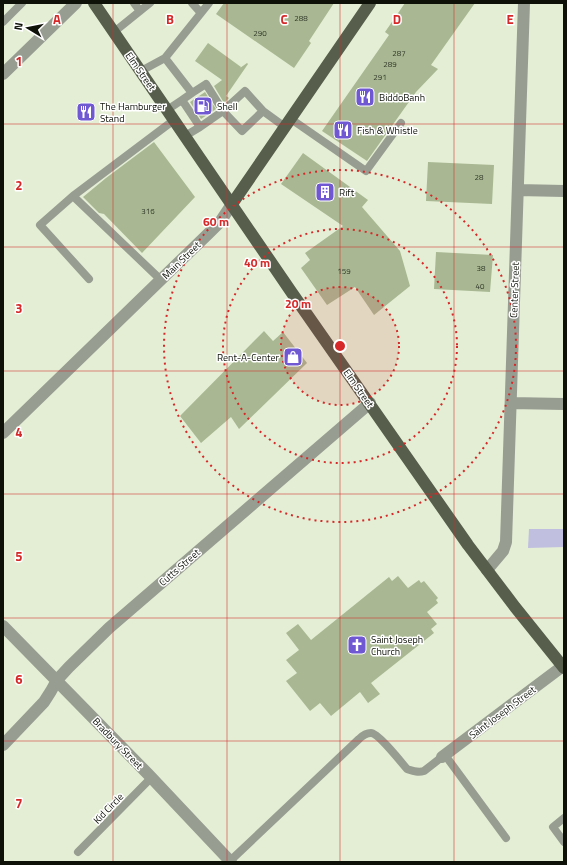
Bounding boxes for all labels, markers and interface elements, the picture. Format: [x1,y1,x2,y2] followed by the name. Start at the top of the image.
[8,8,48,48] north arrow
[53,9,61,29] text: A
[166,9,174,29] text: B
[280,9,288,29] text: C
[393,9,401,29] text: D
[506,9,514,29] text: E
[294,12,308,24] house number: 288
[10,21,27,31] text: N
[253,27,267,39] house number: 290
[392,47,406,59] house number: 287
[122,49,160,94] street label: Elm Street
[15,51,23,71] text: 1
[383,58,397,70] house number: 289
[373,71,387,83] house number: 291
[354,86,376,108] restaurant icon: BiddoBanh
[379,90,425,105] place label: BiddoBanh
[192,95,214,117] fuel station icon: Shell
[100,99,166,126] place label: The Hamburger Stand
[217,99,237,114] place label: Shell
[75,101,97,123] restaurant icon: The Hamburger Stand
[332,119,354,141] restaurant icon: Fish & Whistle
[357,123,418,138] place label: Fish & Whistle
[475,171,484,183] house number: 28
[15,175,23,195] text: 2
[314,181,336,203] building icon: Rift
[339,185,355,200] place label: Rift
[141,205,155,217] house number: 316
[203,212,229,231] text: 60 m
[159,238,205,283] street label: Main Street
[244,253,270,272] text: 40 m
[506,261,523,318] street label: Center Street
[477,262,486,274] house number: 38
[337,265,351,277] house number: 159
[476,280,485,292] house number: 40
[285,294,311,313] text: 20 m
[15,298,23,318] text: 3
[333,339,347,353] centre of rings
[282,346,304,368] shop icon: Rent-A-Center
[217,350,280,365] place label: Rent-A-Center
[340,366,378,411] street label: Elm Street
[15,422,23,442] text: 4
[155,545,204,590] street label: Cutts Street
[15,546,23,566] text: 5
[371,632,423,659] place label: Saint Joseph Church
[346,634,368,656] church icon: Saint Joseph Church
[15,669,23,689] text: 6
[466,682,539,742] street label: Saint Joseph Street
[89,714,147,773] street label: Bradbury Street
[90,789,127,827] street label: Kid Circle
[15,793,23,813] text: 7

